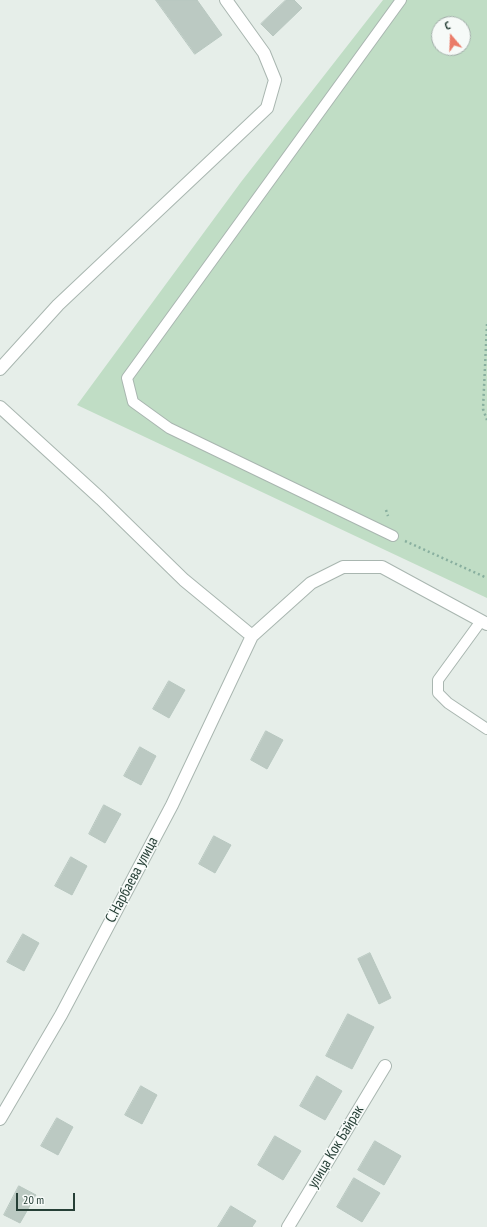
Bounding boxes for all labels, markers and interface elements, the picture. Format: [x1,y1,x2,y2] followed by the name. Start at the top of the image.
[431,16,471,56] north arrow
[443,18,452,33] text: С
[102,834,162,926] street label: С.Нарбаева улица
[304,1102,368,1192] street label: улица Кок Байрак
[18,1185,77,1211] scale bar
[23,1192,44,1207] text: 20 m

